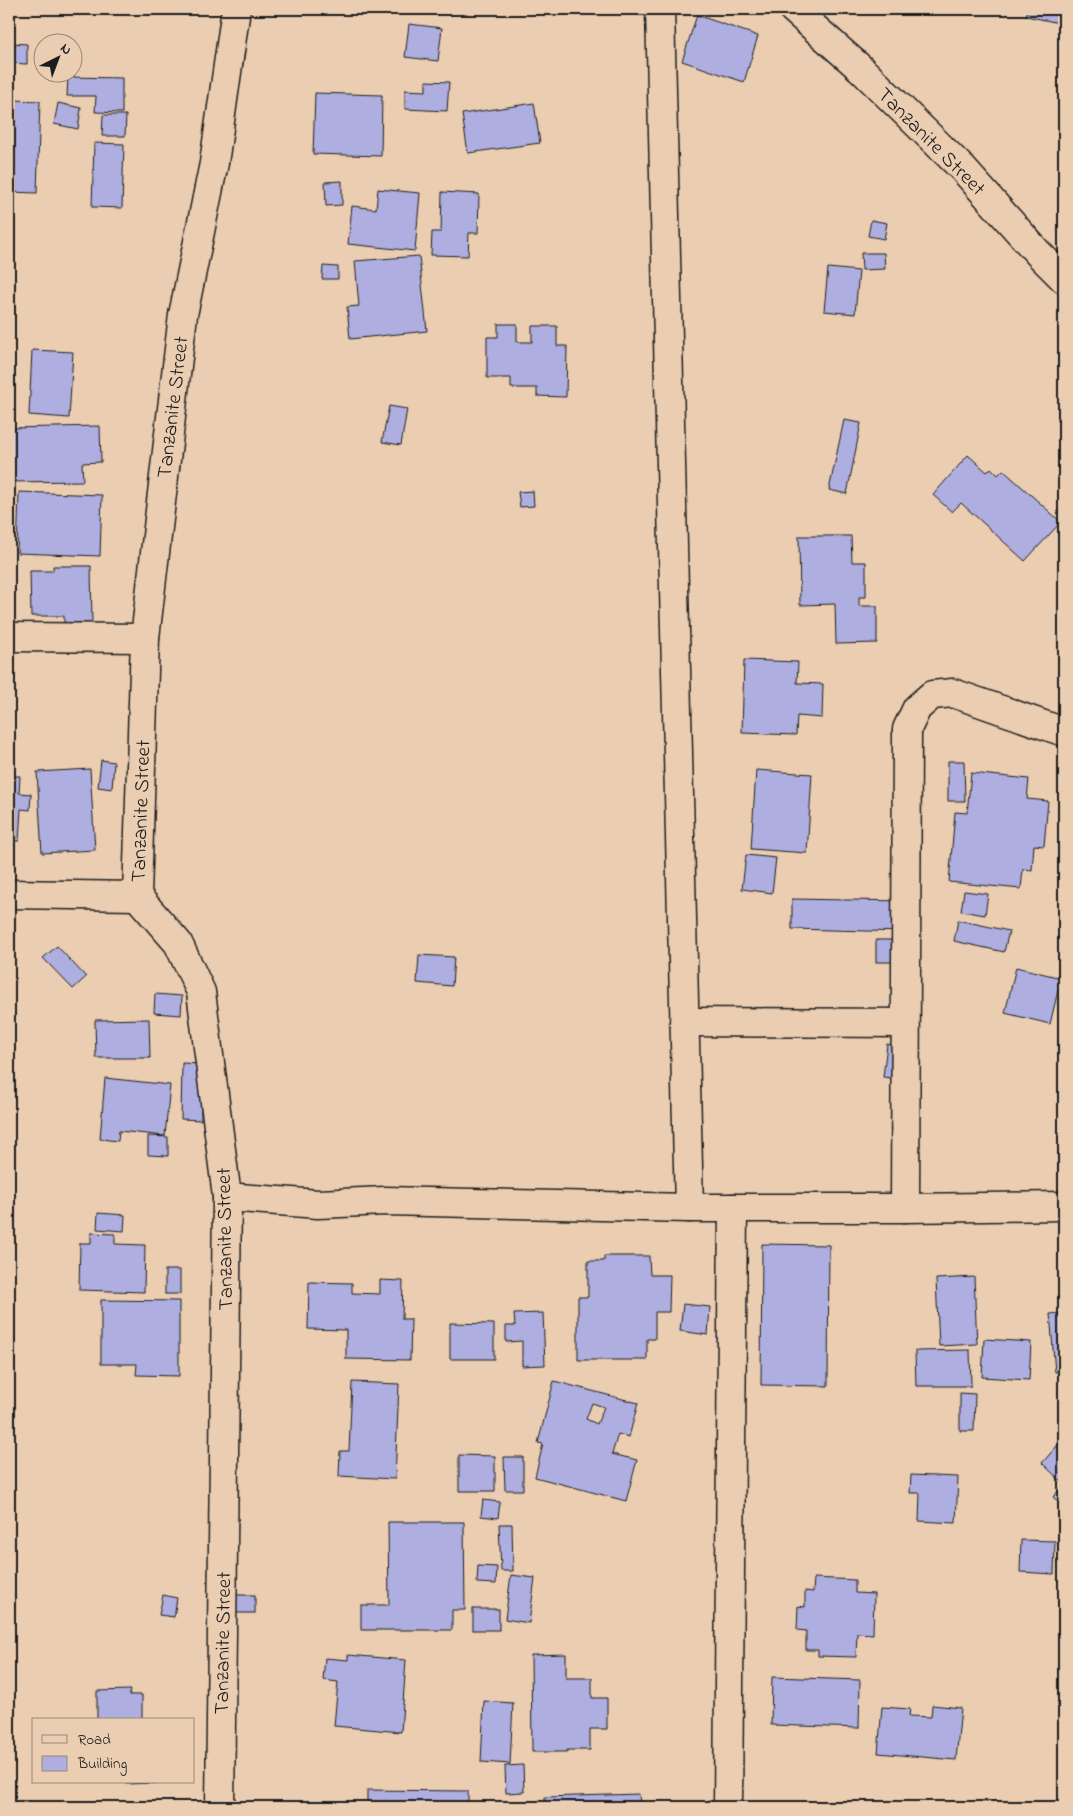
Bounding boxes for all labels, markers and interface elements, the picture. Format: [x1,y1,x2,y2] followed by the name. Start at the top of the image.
[32,32,82,82] north arrow
[55,38,76,60] text: N
[870,81,992,203] street label: Tanzanite Street
[150,335,198,480] street label: Tanzanite Street
[125,739,159,883] street label: Tanzanite Street
[210,1167,242,1311] street label: Tanzanite Street
[208,1571,240,1715] street label: Tanzanite Street
[32,1718,195,1784] legend
[78,1729,111,1751] text: Road
[77,1753,127,1776] text: Building

